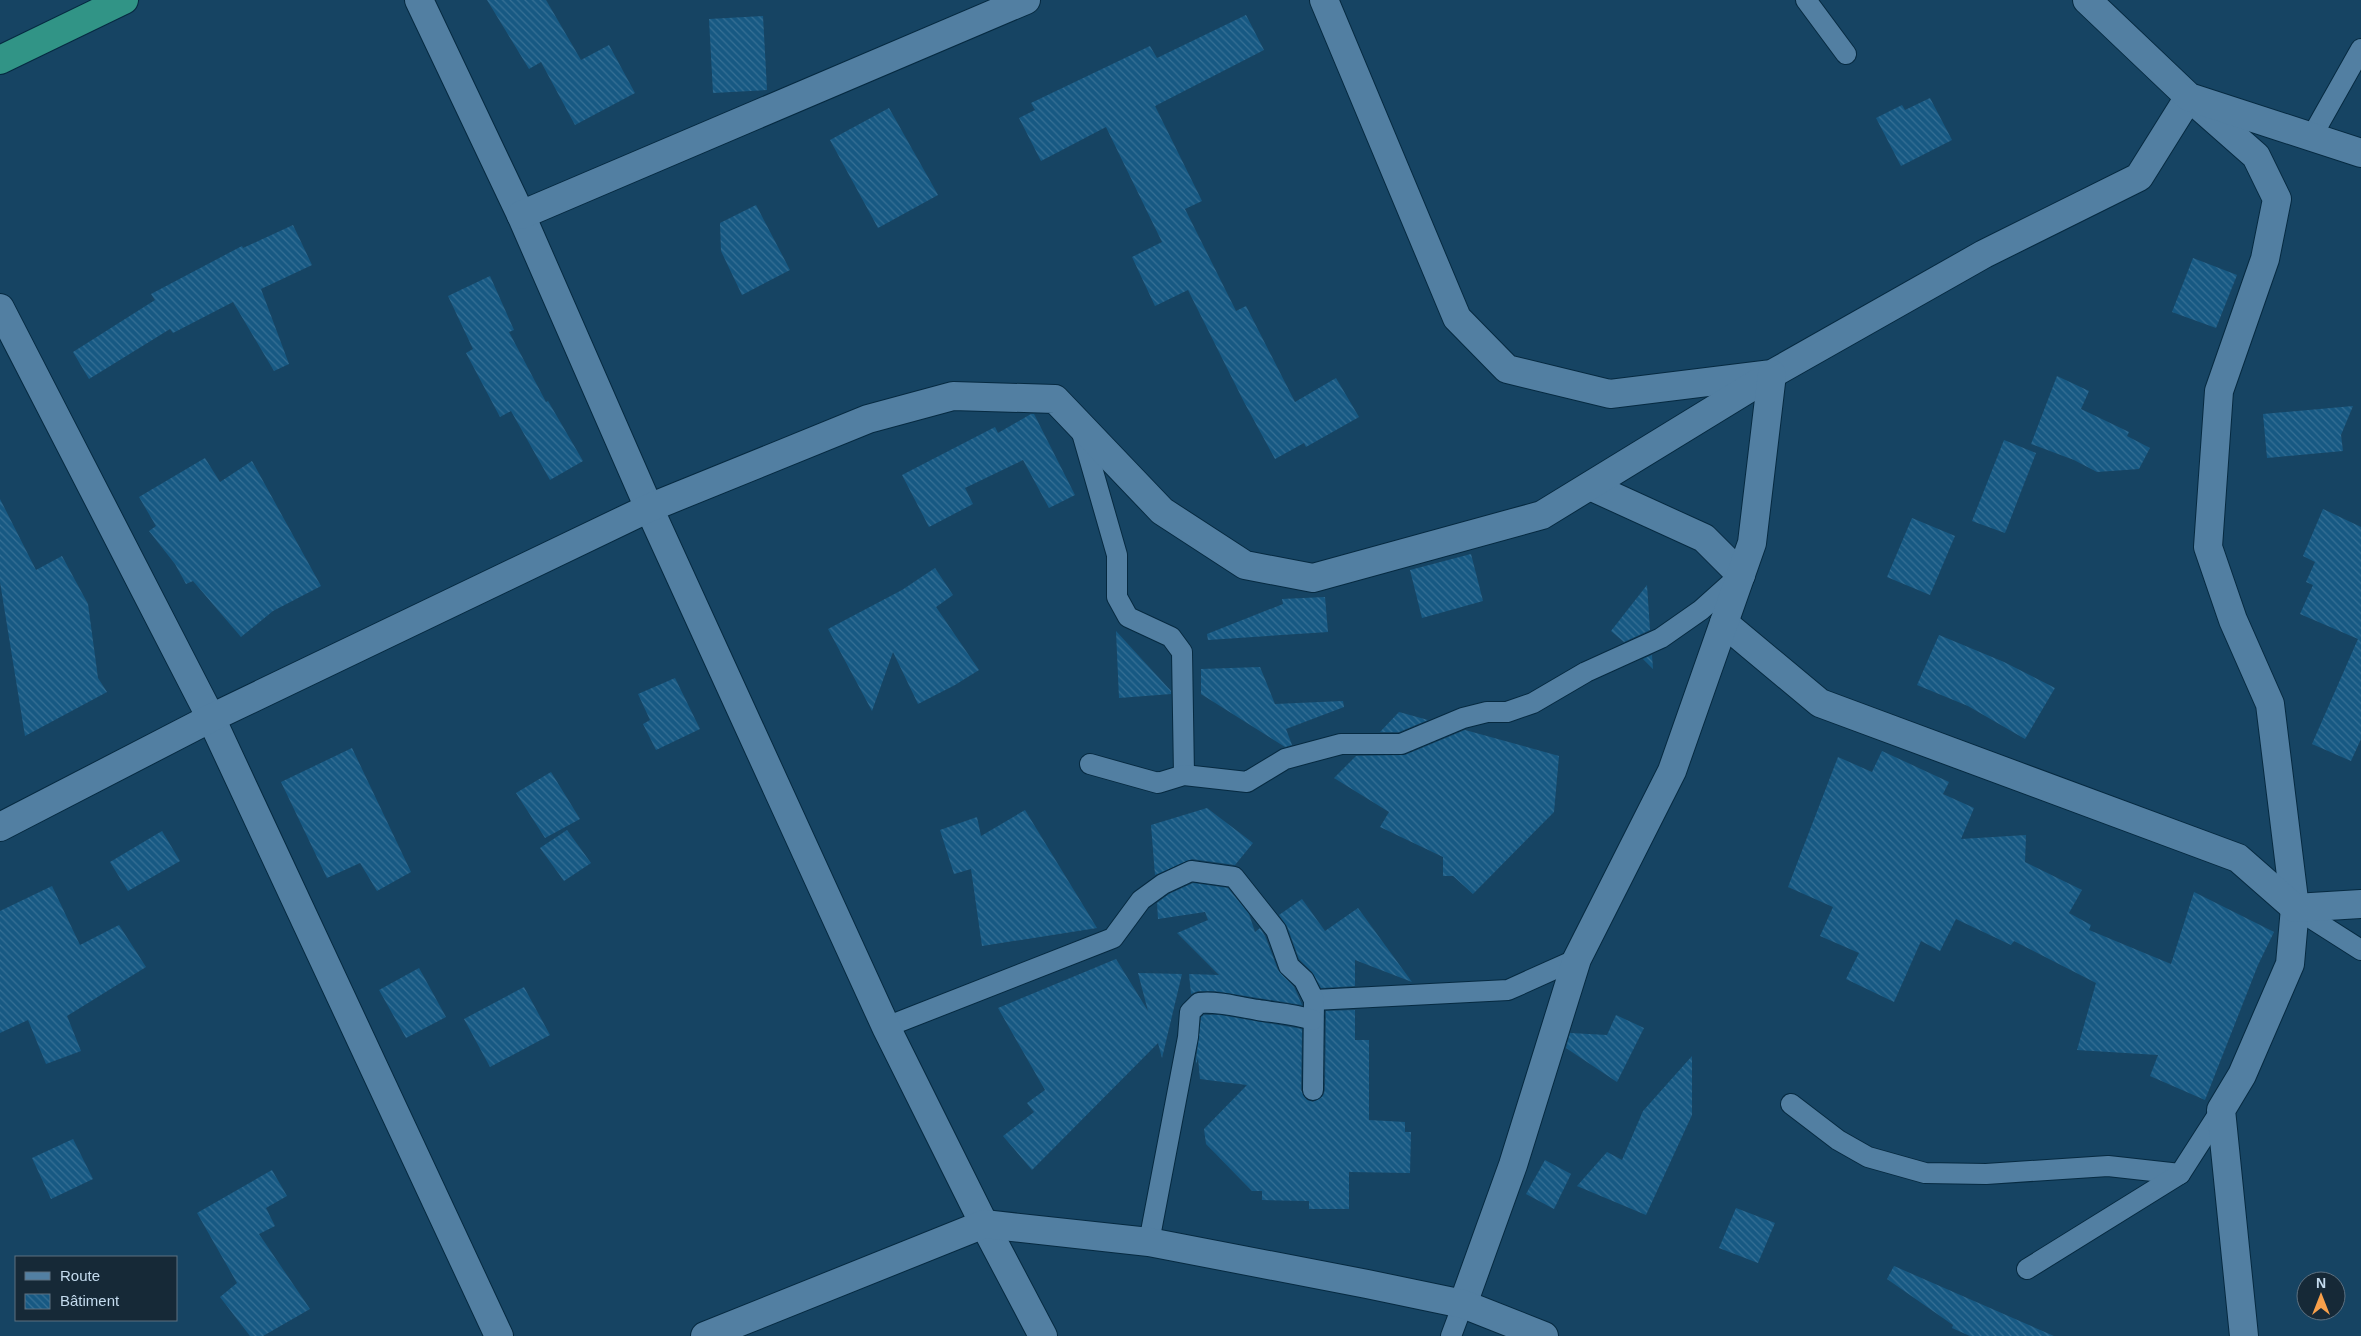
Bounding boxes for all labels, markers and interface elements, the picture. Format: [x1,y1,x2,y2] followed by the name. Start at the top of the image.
[15,1256,178,1321] legend
[60,1267,100,1284] text: Route
[2296,1271,2346,1321] north arrow
[2316,1275,2326,1291] text: N
[60,1292,120,1309] text: Bâtiment

